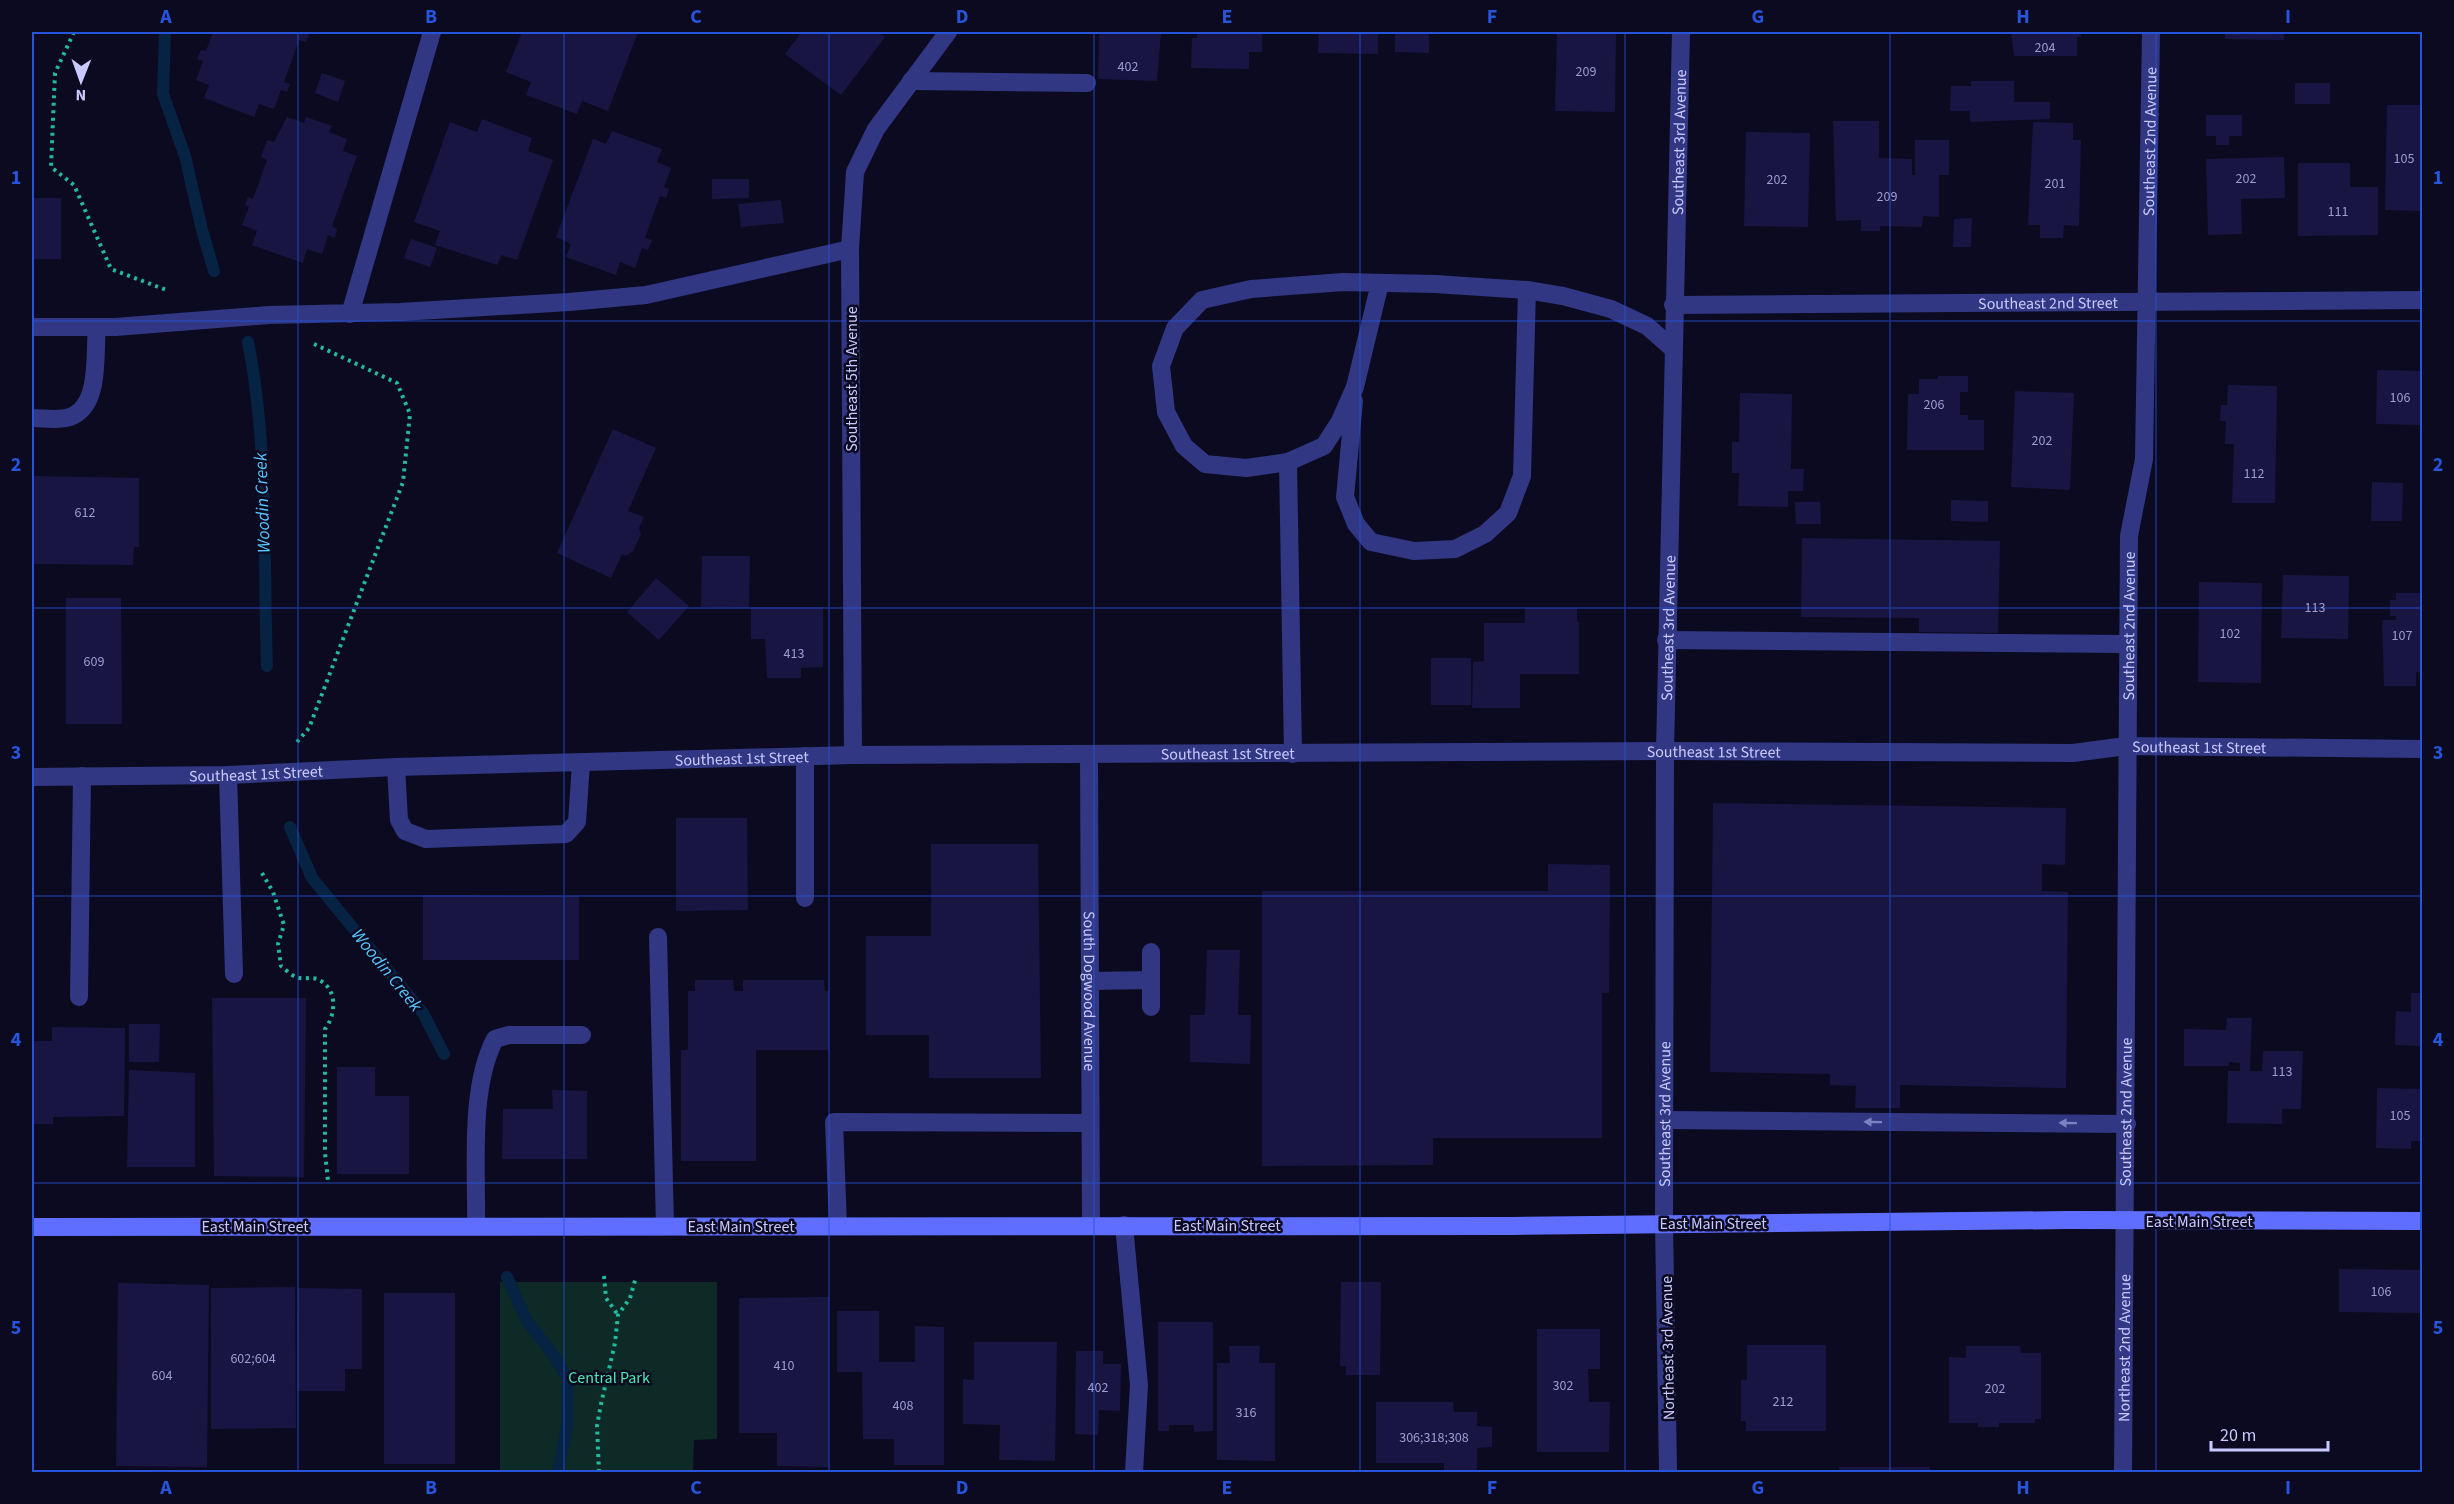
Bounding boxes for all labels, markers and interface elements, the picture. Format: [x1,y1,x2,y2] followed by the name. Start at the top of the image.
[159,3,172,31] text: A
[425,3,437,31] text: B
[690,3,702,31] text: C
[956,3,968,31] text: D
[1222,3,1232,31] text: E
[1487,3,1497,31] text: F
[1752,3,1764,31] text: G
[2016,3,2030,31] text: H
[2285,3,2291,31] text: I
[2035,38,2055,58] house number: 204
[51,51,111,111] north arrow
[1118,57,1138,77] house number: 402
[1576,62,1596,82] house number: 209
[2138,67,2162,216] street label: Southeast 2nd Avenue
[1667,69,1692,215] street label: Southeast 3rd Avenue
[75,84,86,106] text: N
[2394,149,2414,169] house number: 105
[11,164,21,192] text: 1
[2433,164,2443,192] text: 1
[2236,169,2256,189] house number: 202
[1767,170,1787,190] house number: 202
[2045,174,2065,194] house number: 201
[1877,187,1897,207] house number: 209
[2328,202,2348,222] house number: 111
[1978,292,2119,315] street label: Southeast 2nd Street
[841,306,863,452] street label: Southeast 5th Avenue
[2390,388,2410,408] house number: 106
[1924,395,1944,415] house number: 206
[2032,431,2052,451] house number: 202
[11,451,21,479] text: 2
[2433,451,2443,479] text: 2
[248,452,277,554] water label: Woodin Creek
[2244,464,2264,484] house number: 112
[75,503,95,523] house number: 612
[2118,551,2141,701] street label: Southeast 2nd Avenue
[1656,555,1681,701] street label: Southeast 3rd Avenue
[2305,598,2325,618] house number: 113
[2220,624,2240,644] house number: 102
[2392,626,2412,646] house number: 107
[784,644,804,664] house number: 413
[84,652,104,672] house number: 609
[2132,736,2267,759] street label: Southeast 1st Street
[11,739,21,767] text: 3
[2433,739,2443,767] text: 3
[1647,741,1781,764] street label: Southeast 1st Street
[1161,743,1295,765] street label: Southeast 1st Street
[674,746,810,772] street label: Southeast 1st Street
[189,760,324,787] street label: Southeast 1st Street
[1078,911,1100,1071] street label: South Dogwood Avenue
[345,923,428,1018] water label: Woodin Creek
[11,1026,22,1054] text: 4
[2433,1026,2444,1054] text: 4
[2115,1037,2138,1187] street label: Southeast 2nd Avenue
[1654,1041,1676,1187] street label: Southeast 3rd Avenue
[2272,1062,2292,1082] house number: 113
[2390,1106,2410,1126] house number: 105
[1864,1117,1883,1127] one-way arrow
[2059,1119,2078,1128] one-way arrow
[2145,1211,2253,1233] street label: East Main Street
[1659,1213,1767,1235] street label: East Main Street
[1173,1215,1281,1237] street label: East Main Street
[201,1216,309,1238] street label: East Main Street
[687,1216,795,1238] street label: East Main Street
[2113,1274,2136,1422] street label: Northeast 2nd Avenue
[1656,1276,1680,1420] street label: Northeast 3rd Avenue
[2371,1282,2391,1302] house number: 106
[11,1314,21,1342] text: 5
[2433,1314,2443,1342] text: 5
[230,1349,276,1369] house number: 602;604
[774,1356,794,1376] house number: 410
[152,1366,172,1386] house number: 604
[568,1367,650,1389] park label: Central Park
[1553,1376,1573,1396] house number: 302
[1088,1378,1108,1398] house number: 402
[1985,1379,2005,1399] house number: 202
[1773,1392,1793,1412] house number: 212
[893,1396,913,1416] house number: 408
[1236,1403,1256,1423] house number: 316
[2211,1414,2328,1452] scale bar
[2220,1423,2256,1448] text: 20 m
[1399,1428,1469,1448] house number: 306;318;308
[159,1474,172,1502] text: A
[425,1474,437,1502] text: B
[690,1474,702,1502] text: C
[956,1474,968,1502] text: D
[1222,1474,1232,1502] text: E
[1487,1474,1497,1502] text: F
[1752,1474,1764,1502] text: G
[2016,1474,2030,1502] text: H
[2285,1474,2291,1502] text: I

